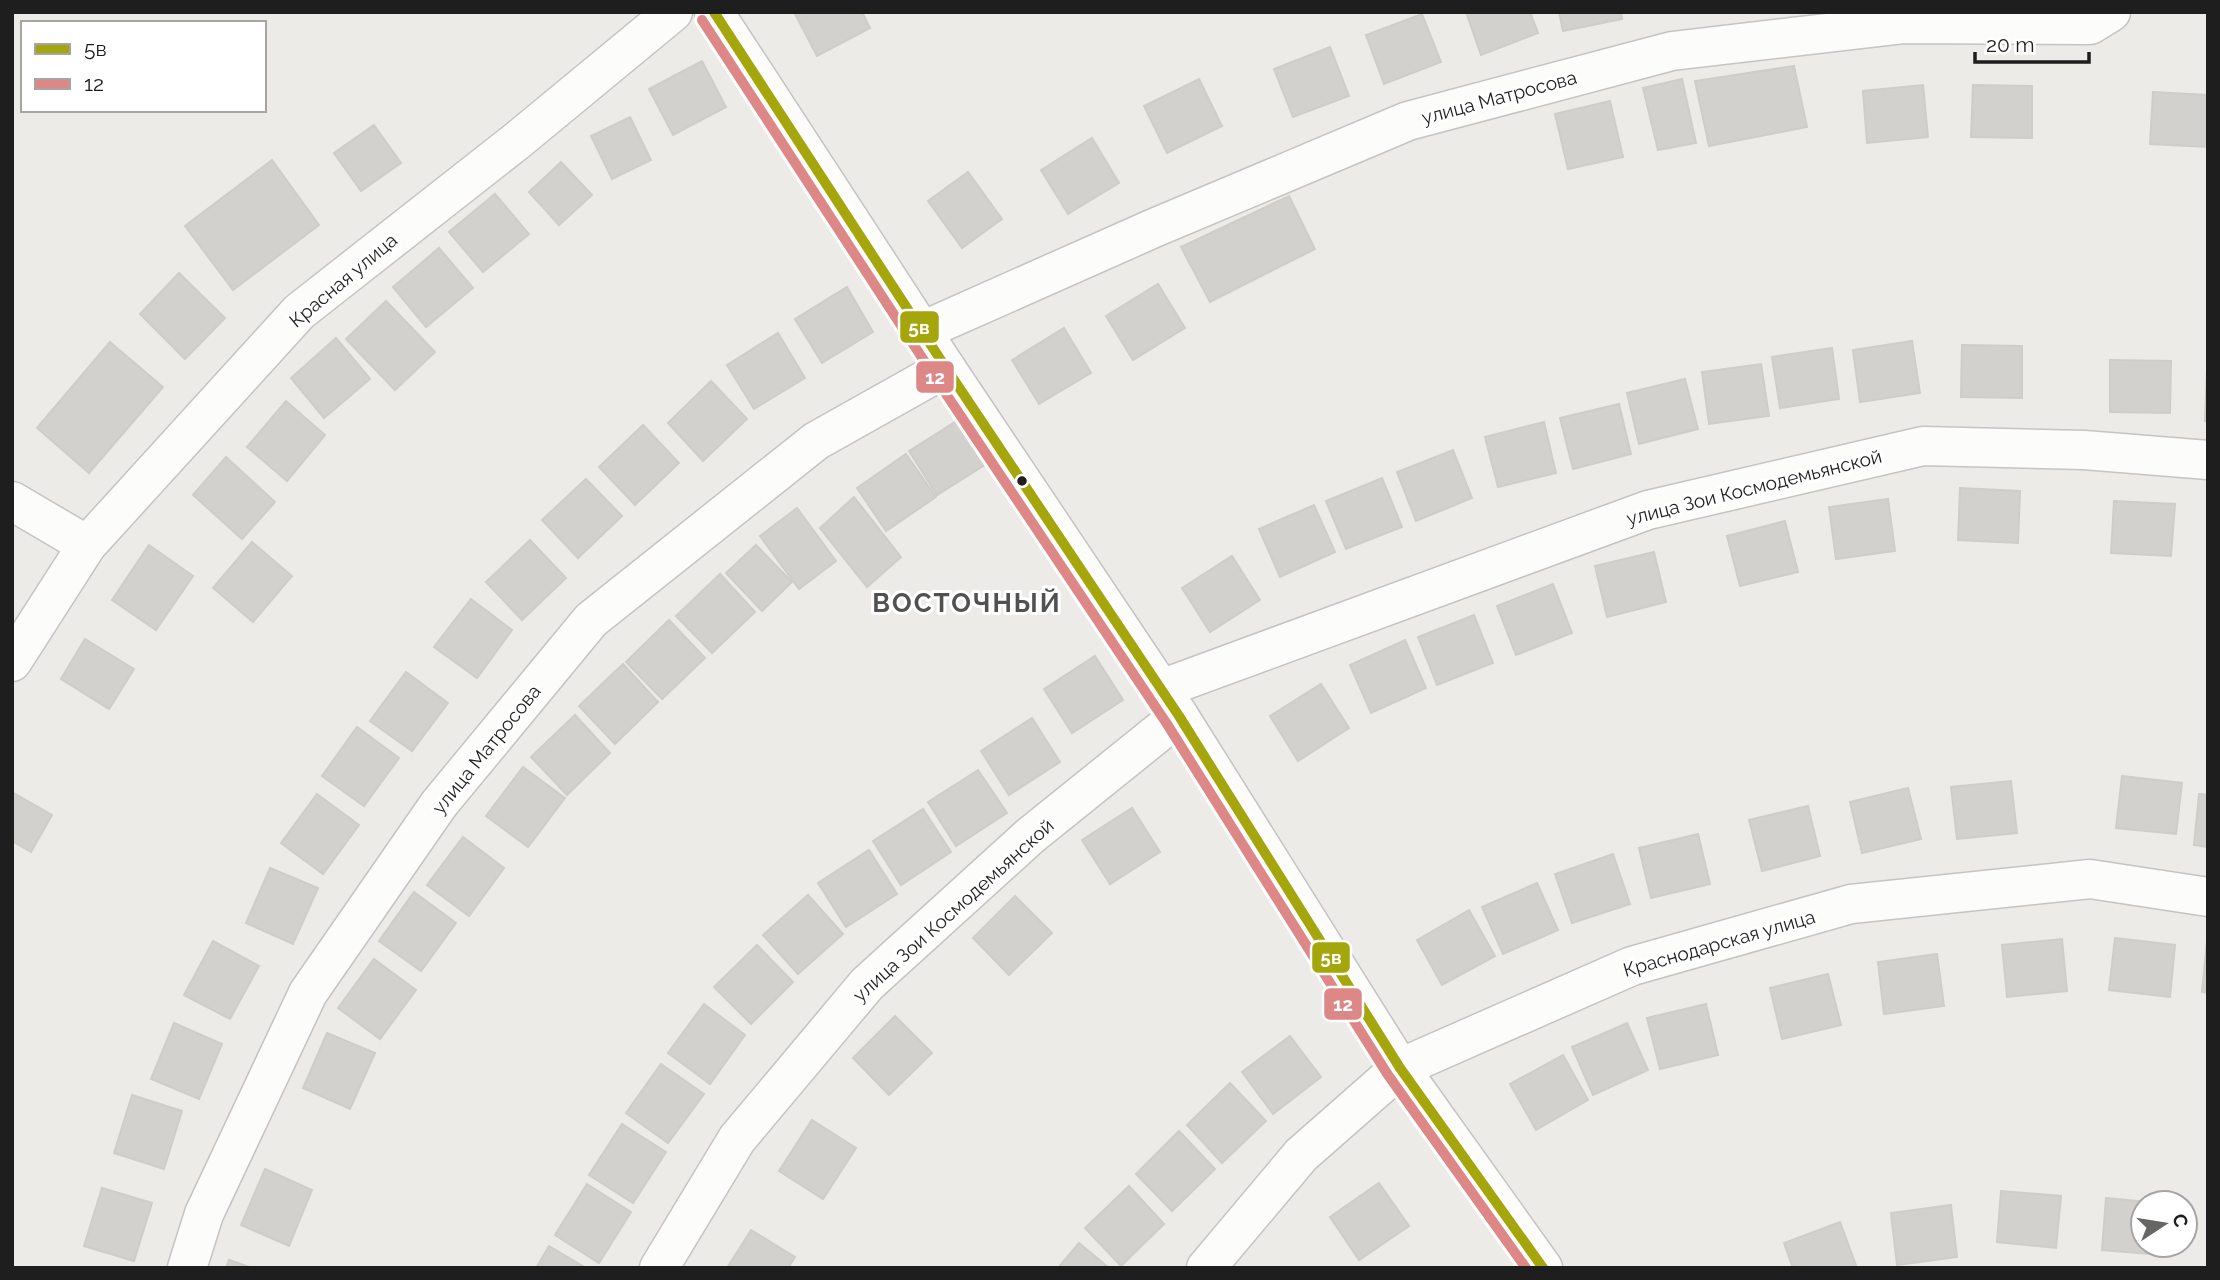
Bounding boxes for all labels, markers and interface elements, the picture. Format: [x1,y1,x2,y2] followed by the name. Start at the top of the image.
[21,21,266,112] legend
[1975,21,2089,65] scale bar
[1986,32,2034,57] text: 20 m
[84,36,107,61] text: 5в
[1419,66,1579,128] street label: улица Матросова
[84,71,104,96] text: 12
[285,229,401,331] street label: Красная улица
[899,310,940,344] line badge: 5в
[908,316,930,338] text: 5в
[915,360,955,394] line badge: 12
[925,366,945,388] text: 12
[1624,445,1884,529] street label: улица Зои Космодемьянской
[1015,474,1029,488] unlabelled marker
[872,588,1062,618] district label: ВОСТОЧНЫЙ
[427,680,545,818] street label: улица Матросова
[848,814,1058,1006] street label: улица Зои Космодемьянской
[1621,905,1817,981] street label: Краснодарская улица
[1311,941,1351,974] line badge: 5в
[1320,946,1342,968] text: 5в
[1323,987,1363,1021] line badge: 12
[1333,993,1353,1015] text: 12
[2129,1189,2199,1259] north arrow
[2169,1212,2193,1229] text: С

